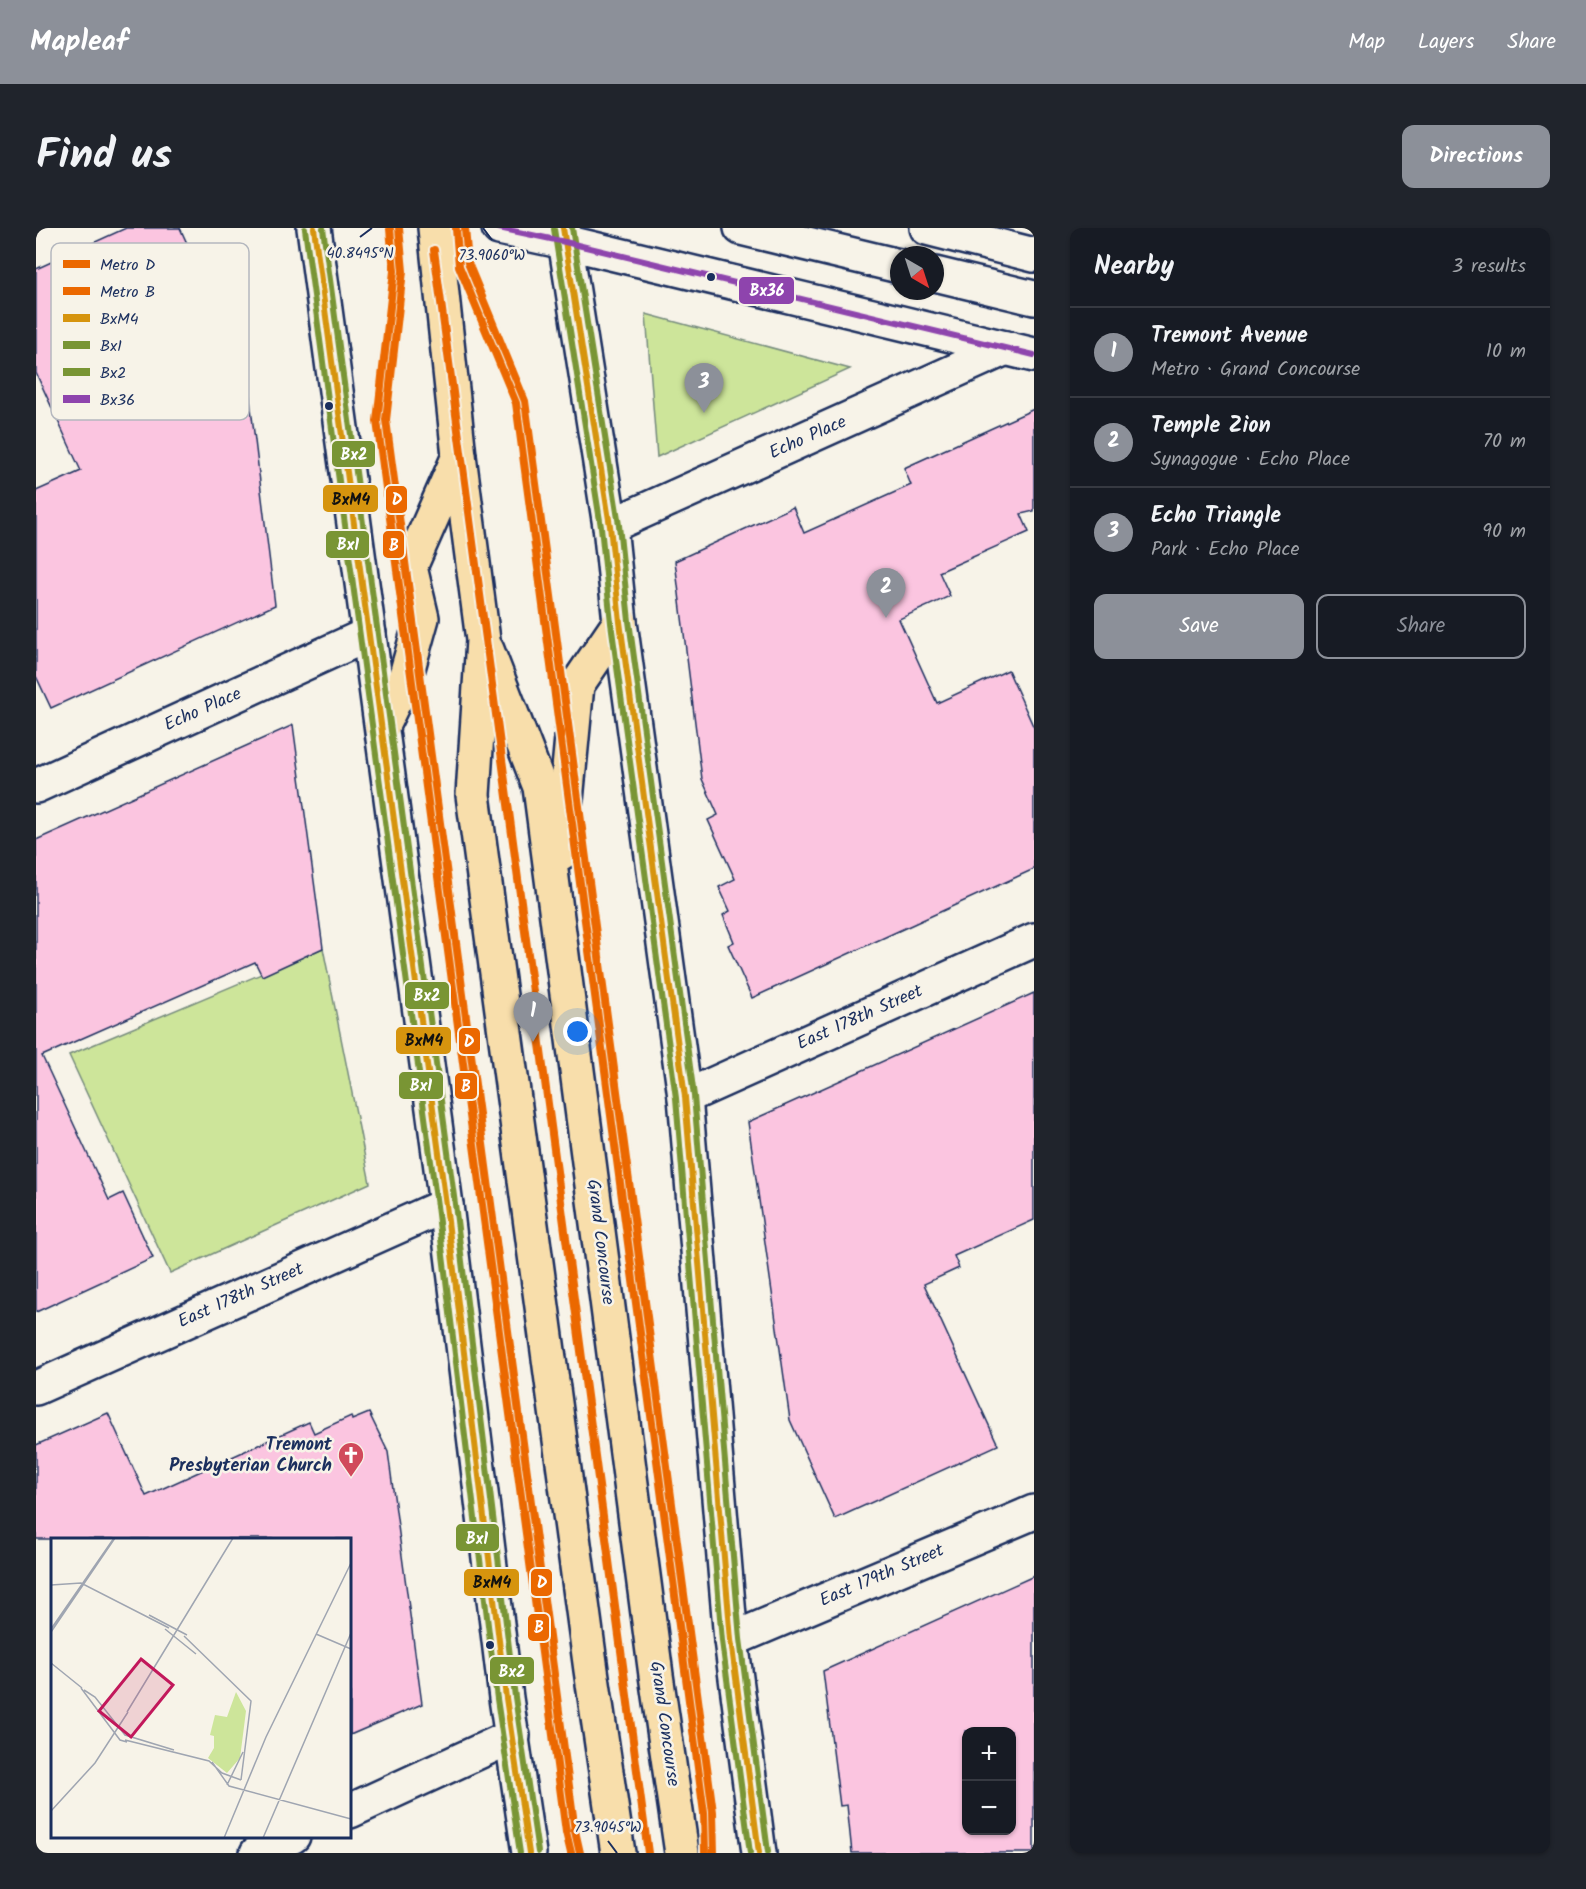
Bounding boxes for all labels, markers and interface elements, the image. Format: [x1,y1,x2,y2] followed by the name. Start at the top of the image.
[30,20,128,65] text: Mapleaf
[1348,26,1385,59] text: Map
[1418,26,1474,59] text: Layers
[1507,26,1556,59] text: Share
[36,123,172,190] text: Find us
[1402,125,1550,188] button: Directions
[326,242,394,266] text: 40.8495°N
[51,243,249,420] legend
[459,244,526,268] text: 73.9060°W
[890,246,944,300] north arrow
[1094,246,1174,288] text: Nearby
[1452,251,1526,283] text: 3 results
[100,253,155,278] text: Metro D
[705,271,717,283] unlabelled marker
[738,276,795,305] line badge: Bx36
[750,279,785,304] text: Bx36
[100,280,155,305] text: Metro B
[100,307,139,332] text: BxM4
[1151,319,1308,354] text: Tremont Avenue
[100,334,122,359] text: Bx1
[1110,336,1117,368] text: 1
[1486,336,1526,368] text: 10 m
[1151,354,1360,386] text: Metro · Grand Concourse
[100,361,126,386] text: Bx2
[684,364,724,413] pin: 3
[100,388,135,413] text: Bx36
[323,400,335,412] unlabelled marker
[765,408,851,468] street label: Echo Place
[1151,409,1271,444] text: Temple Zion
[1108,426,1119,458] text: 2
[1483,426,1526,458] text: 70 m
[331,440,376,468] line badge: Bx2
[341,443,367,468] text: Bx2
[1151,444,1350,476] text: Synagogue · Echo Place
[322,484,379,513] line badge: BxM4
[385,485,408,514] line badge: D
[332,488,370,513] text: BxM4
[392,488,403,513] text: D
[1151,499,1281,534] text: Echo Triangle
[1108,516,1119,548] text: 3
[1482,516,1526,548] text: 90 m
[325,530,370,559] line badge: Bx1
[382,530,405,559] line badge: B
[337,533,359,558] text: Bx1
[389,534,399,559] text: B
[1151,534,1299,566] text: Park · Echo Place
[866,568,906,618] pin: 2
[1094,594,1304,659] button: Save
[1316,594,1526,659] button: Share
[160,680,246,740] street label: Echo Place
[792,977,929,1059] street label: East 178th Street
[404,981,450,1010] line badge: Bx2
[414,984,440,1009] text: Bx2
[514,992,552,1042] pin: 1
[563,1017,592,1046] your location
[395,1026,452,1055] line badge: BxM4
[458,1027,481,1055] line badge: D
[405,1029,443,1054] text: BxM4
[464,1030,475,1055] text: D
[398,1071,444,1100] line badge: Bx1
[454,1072,478,1100] line badge: B
[410,1074,432,1099] text: Bx1
[461,1075,471,1100] text: B
[578,1178,622,1306] street label: Grand Concourse
[173,1255,310,1337] street label: East 178th Street
[169,1431,333,1481] place label: Tremont Presbyterian Church
[336,1440,366,1478] church icon: Tremont Presbyterian Church
[455,1523,500,1552] line badge: Bx1
[466,1527,488,1552] text: Bx1
[815,1536,950,1615] street label: East 179th Street
[51,1538,351,1838] inset map
[463,1568,520,1597] line badge: BxM4
[530,1568,553,1597] line badge: D
[473,1571,511,1596] text: BxM4
[537,1571,548,1596] text: D
[527,1613,550,1642] line badge: B
[534,1616,544,1641] text: B
[484,1639,496,1651] unlabelled marker
[489,1656,535,1685] line badge: Bx2
[641,1659,687,1789] street label: Grand Concourse
[499,1660,525,1685] text: Bx2
[962,1727,1016,1835] map controls
[962,1727,1016,1781] button: +
[962,1781,1016,1835] button: −
[575,1816,642,1840] text: 73.9045°W

